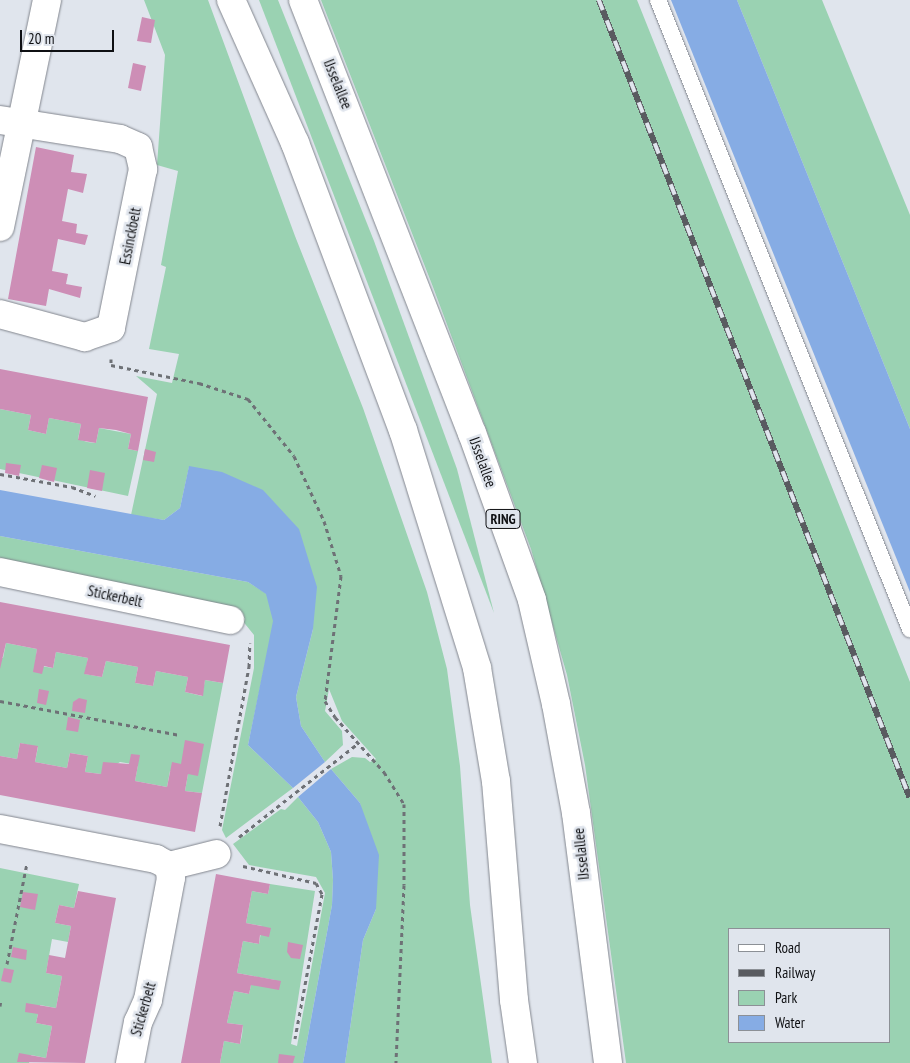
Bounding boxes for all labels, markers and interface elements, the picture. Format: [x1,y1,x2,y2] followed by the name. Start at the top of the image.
[22,20,116,52] scale bar
[28,29,54,48] text: 20 m
[320,56,356,112] street label: IJsselallee
[116,206,144,266] street label: Essinckbelt
[466,434,500,490] street label: IJsselallee
[486,508,520,530] road number: RING
[86,581,144,611] street label: Stickerbelt
[569,827,593,881] street label: IJsselallee
[728,928,890,1043] legend
[775,938,801,957] text: Road
[775,963,815,982] text: Railway
[127,980,159,1038] street label: Stickerbelt
[775,988,797,1007] text: Park
[775,1013,805,1032] text: Water

